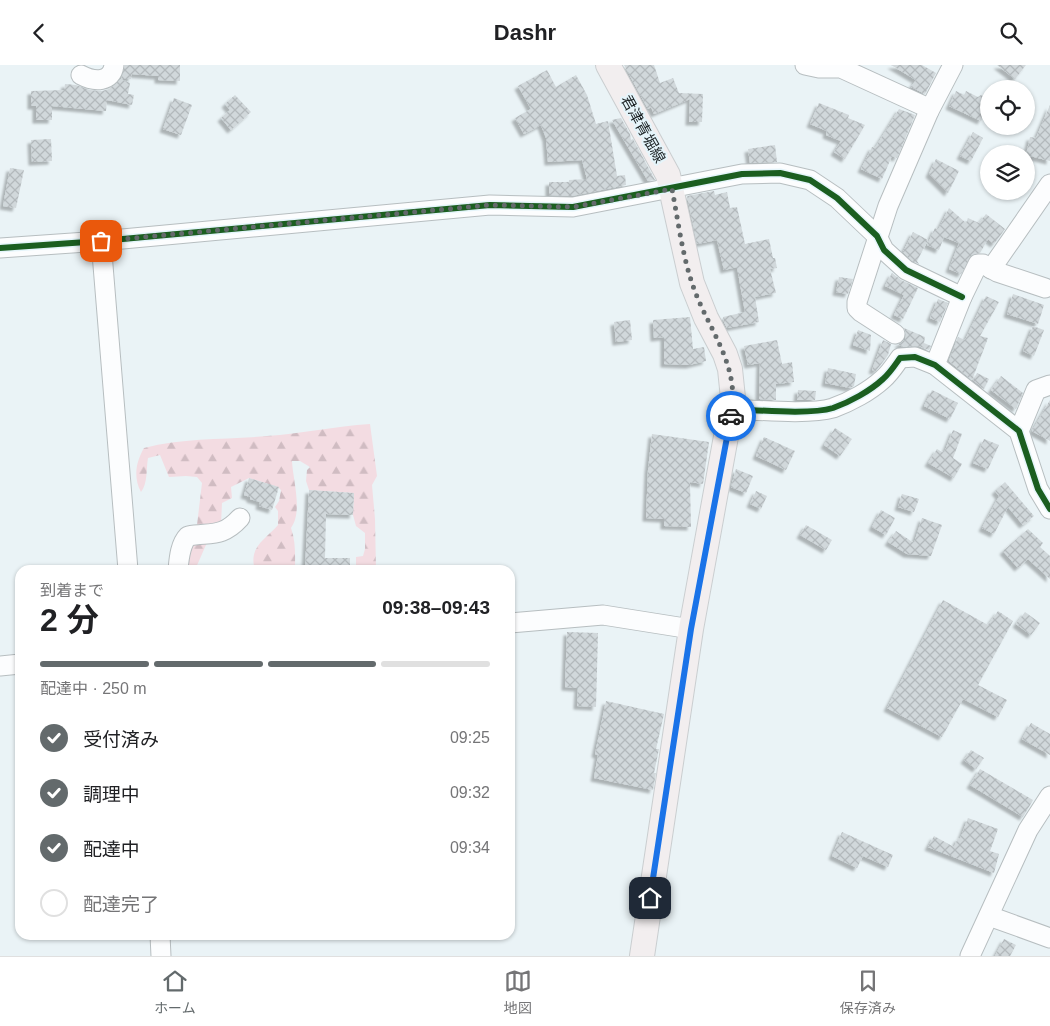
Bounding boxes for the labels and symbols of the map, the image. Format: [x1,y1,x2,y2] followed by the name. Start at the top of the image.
[618,92,669,166] street label: 君津青堀線
[80,220,122,262] pin
[706,391,756,441] courier
[629,877,671,919] pin

